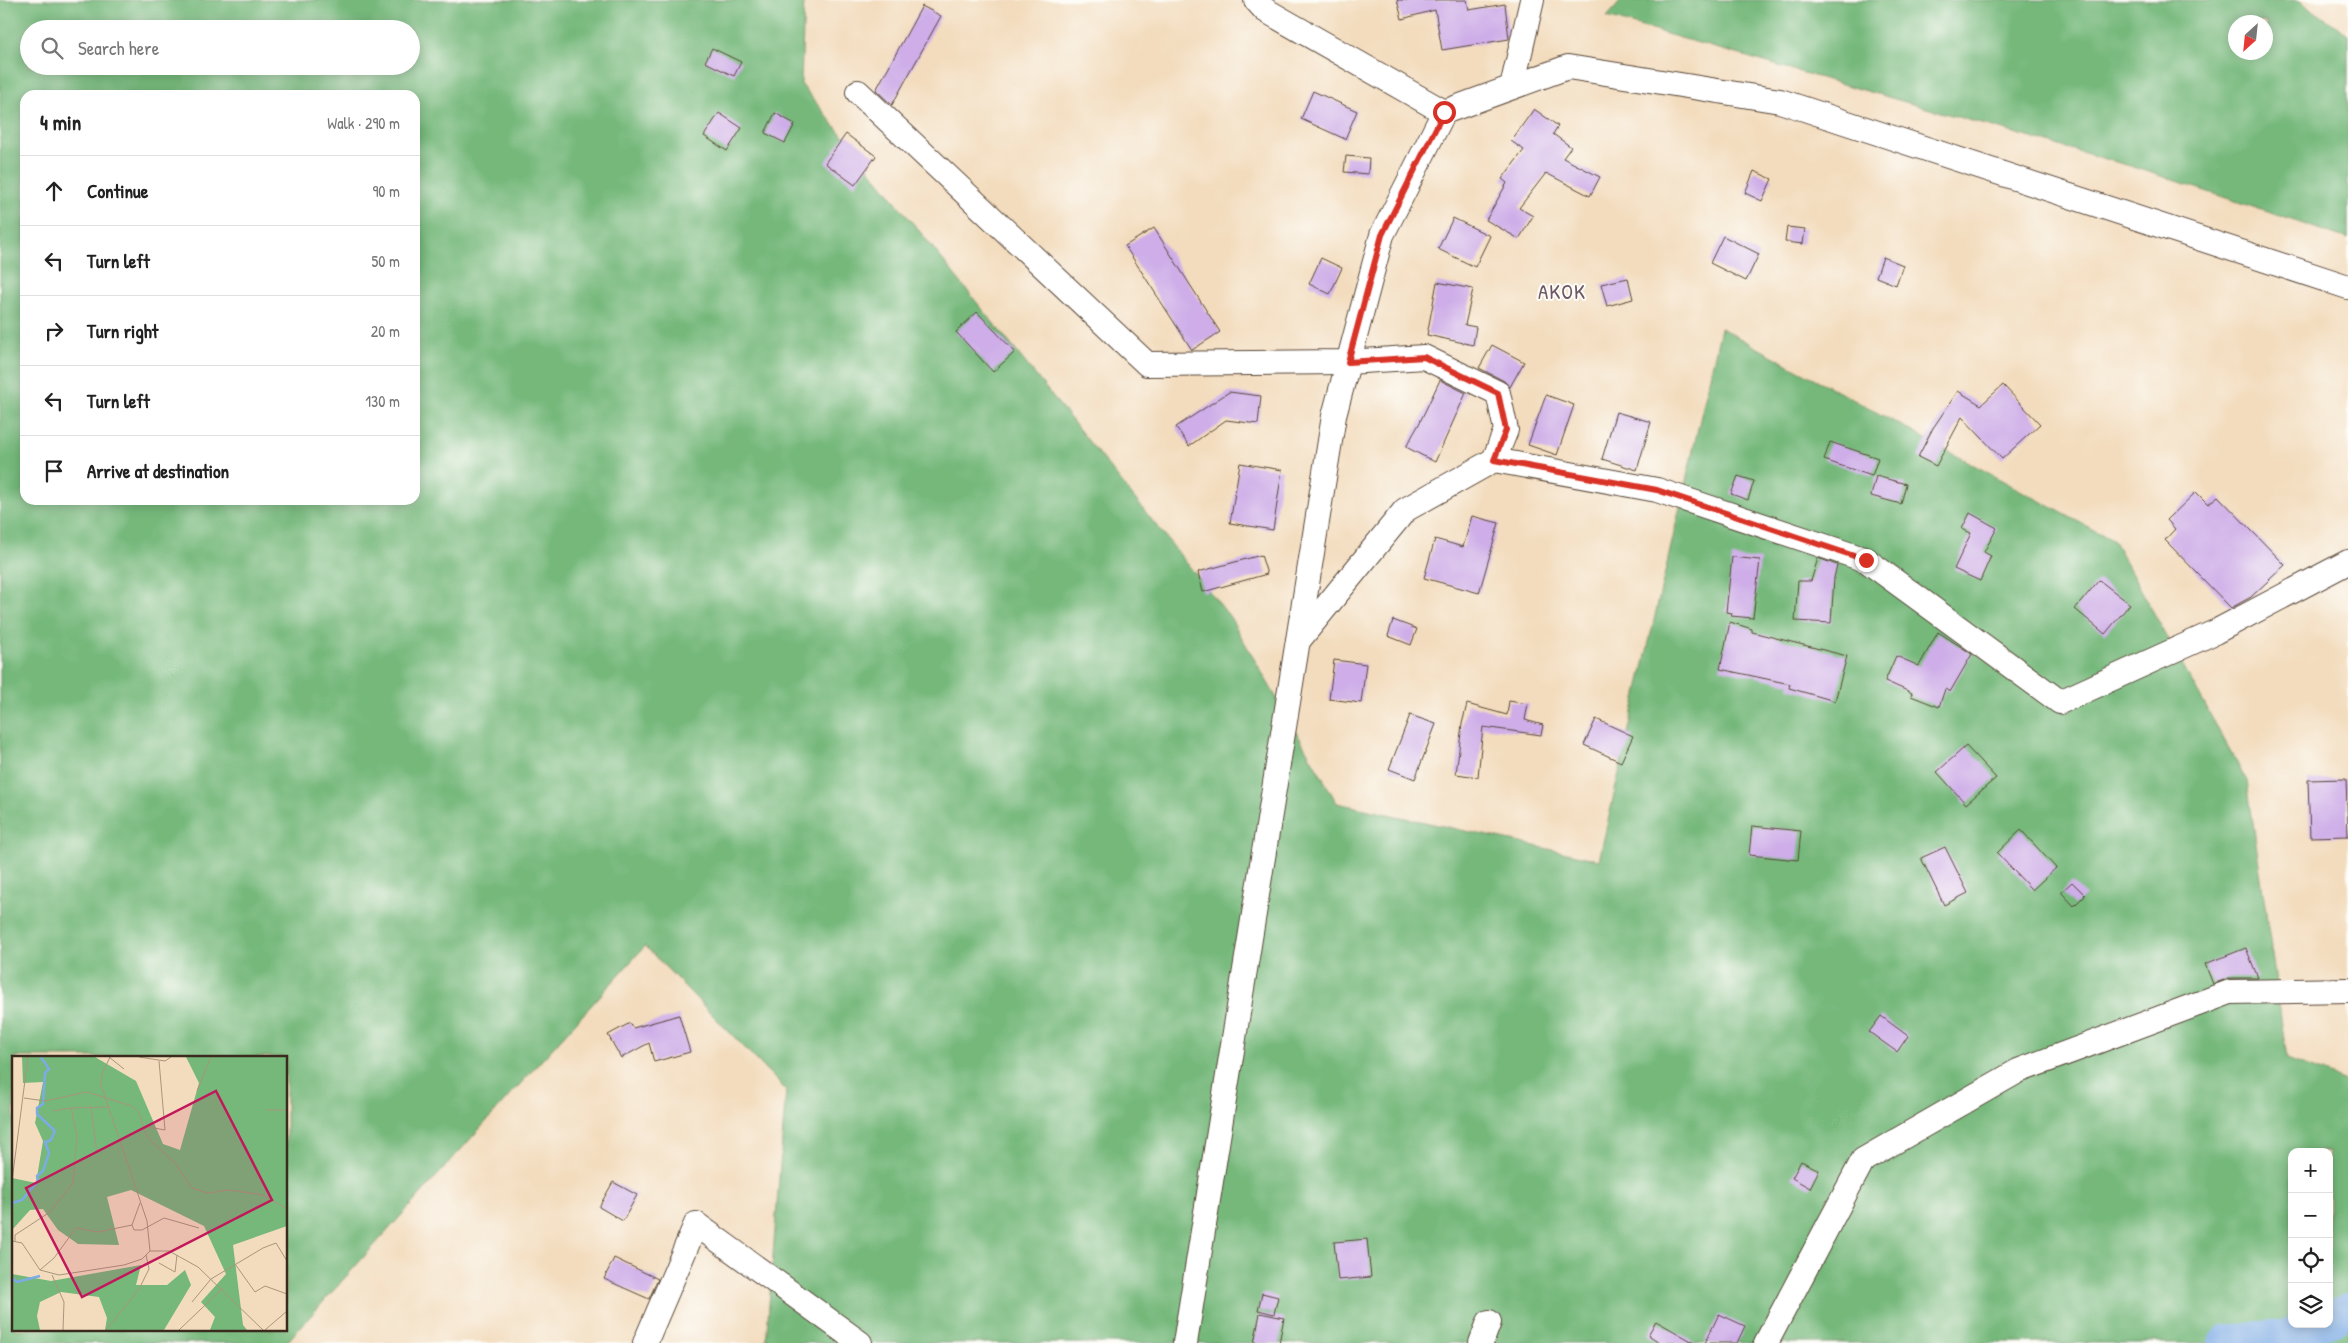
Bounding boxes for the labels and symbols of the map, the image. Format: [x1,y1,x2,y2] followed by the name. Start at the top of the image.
[2228,15,2273,60] north arrow
[1433,101,1456,124] route start
[1538,277,1586,306] district label: AKOK
[1855,549,1878,572] route end
[12,1056,288,1330] inset map

